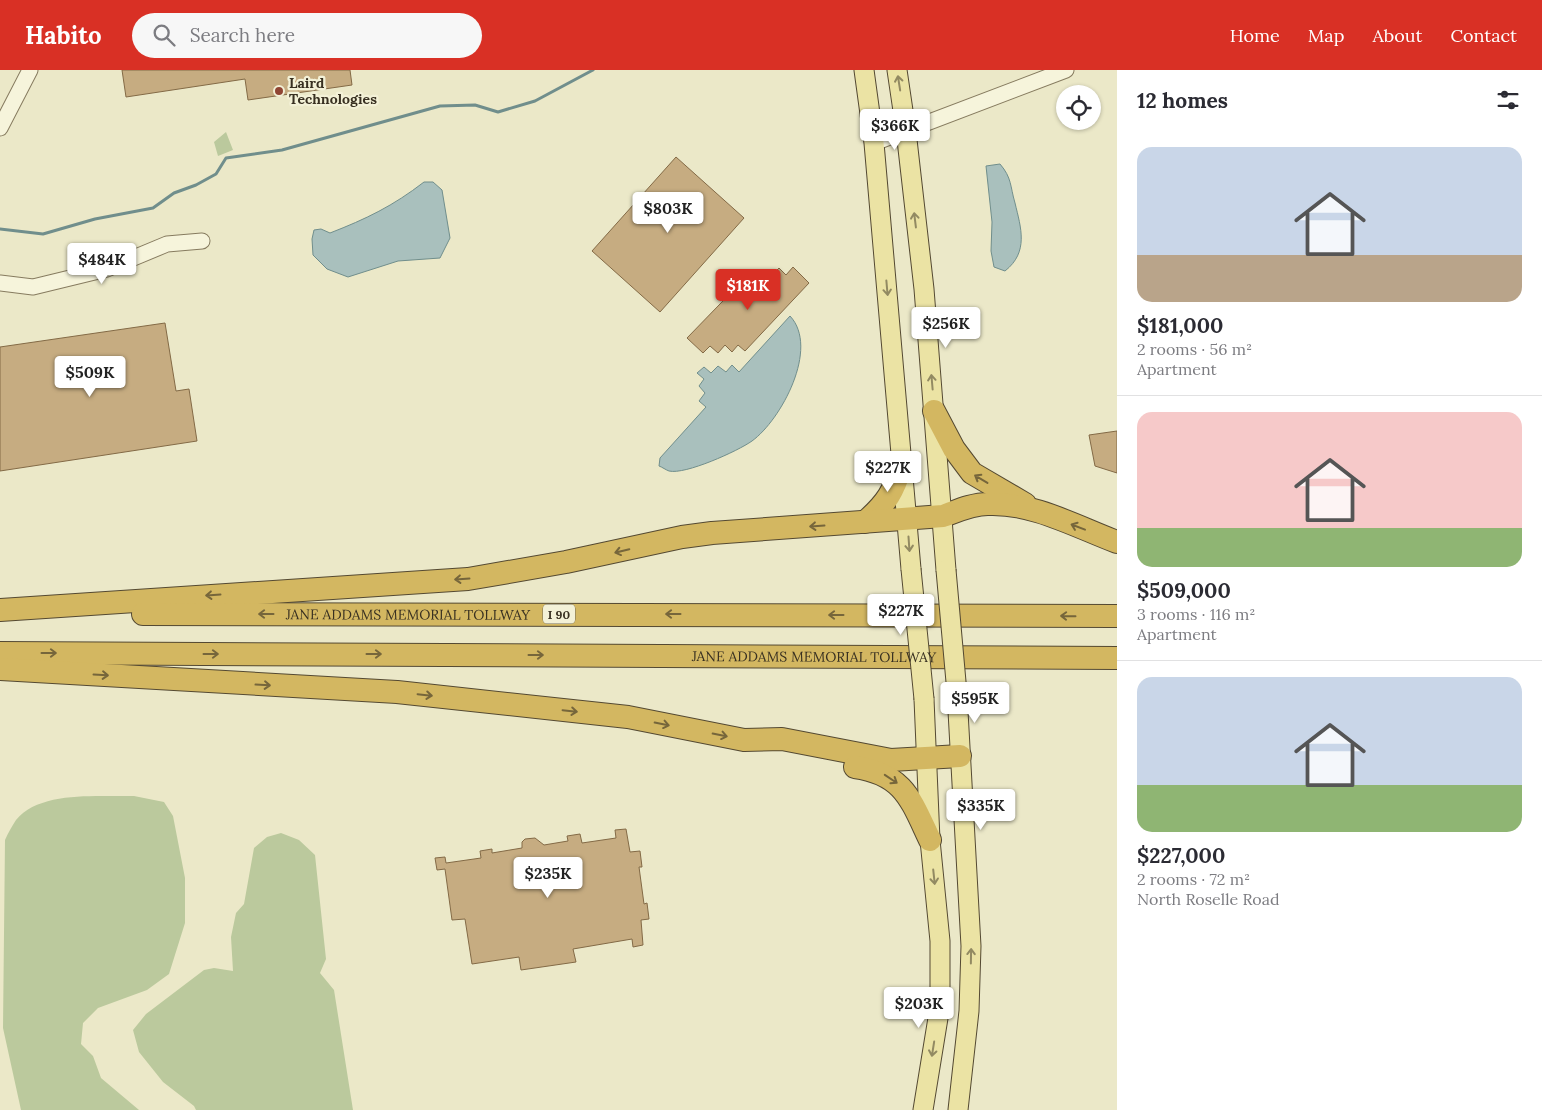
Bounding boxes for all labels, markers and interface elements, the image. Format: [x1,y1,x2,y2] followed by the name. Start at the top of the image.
[132,13,482,58] search box
[25,20,102,51] text: Habito
[150,21,178,49] icon: search
[190,23,295,47] text: Search here
[1230,24,1280,47] text: Home
[1308,24,1344,47] text: Map
[1372,24,1422,47] text: About
[1450,24,1517,47] text: Contact
[289,74,377,108] place label: Laird Technologies
[894,76,904,92] one-way arrow
[273,85,285,97] marker: Laird Technologies
[1056,85,1101,130] map controls
[1056,85,1101,130] button: locate
[1494,86,1522,114] icon: filters
[1137,87,1228,114] text: 12 homes
[860,108,930,151] pin: $366K
[871,115,919,135] text: $366K
[1285,179,1375,269] icon: home
[633,191,703,234] pin: $803K
[643,198,693,218] text: $803K
[910,213,920,229] one-way arrow
[67,242,137,285] pin: $484K
[78,249,126,269] text: $484K
[713,268,783,311] pin: $181K
[727,275,769,295] text: $181K
[882,280,892,296] one-way arrow
[911,306,981,349] pin: $256K
[1137,312,1223,339] text: $181,000
[922,313,970,333] text: $256K
[1137,339,1252,359] text: 2 rooms · 56 m²
[55,356,125,398] pin: $509K
[1137,359,1217,379] text: Apartment
[66,362,114,382] text: $509K
[927,374,936,390] one-way arrow
[1285,445,1375,535] icon: home
[853,450,923,493] pin: $227K
[865,457,911,477] text: $227K
[975,473,989,483] one-way arrow
[809,521,825,530] one-way arrow
[1070,522,1086,531] one-way arrow
[905,536,914,552] one-way arrow
[615,547,631,556] one-way arrow
[455,574,471,584] one-way arrow
[1137,577,1231,604] text: $509,000
[205,591,221,600] one-way arrow
[866,594,936,636] pin: $227K
[878,600,924,620] text: $227K
[543,604,575,624] road number: I 90
[1137,604,1255,624] text: 3 rooms · 116 m²
[285,605,531,624] street label: JANE ADDAMS MEMORIAL TOLLWAY
[258,609,274,619] one-way arrow
[666,609,682,619] one-way arrow
[828,610,844,619] one-way arrow
[1061,611,1077,620] one-way arrow
[1137,624,1217,644] text: Apartment
[691,647,937,666] street label: JANE ADDAMS MEMORIAL TOLLWAY
[40,648,56,658] one-way arrow
[202,649,219,659] one-way arrow
[365,649,381,659] one-way arrow
[528,650,544,660] one-way arrow
[93,671,109,680] one-way arrow
[255,680,271,689] one-way arrow
[940,682,1010,724] pin: $595K
[951,688,999,708] text: $595K
[417,690,433,700] one-way arrow
[562,706,578,716] one-way arrow
[1285,710,1375,800] icon: home
[653,719,669,729] one-way arrow
[711,731,727,740] one-way arrow
[883,774,897,784] one-way arrow
[946,788,1016,831] pin: $335K
[957,795,1005,815] text: $335K
[1137,842,1225,869] text: $227,000
[513,856,583,899] pin: $235K
[525,863,571,883] text: $235K
[929,869,939,885] one-way arrow
[1137,869,1250,889] text: 2 rooms · 72 m²
[1137,889,1280,909] text: North Roselle Road
[966,948,975,964] one-way arrow
[884,986,954,1029] pin: $203K
[895,993,943,1013] text: $203K
[928,1040,938,1056] one-way arrow

